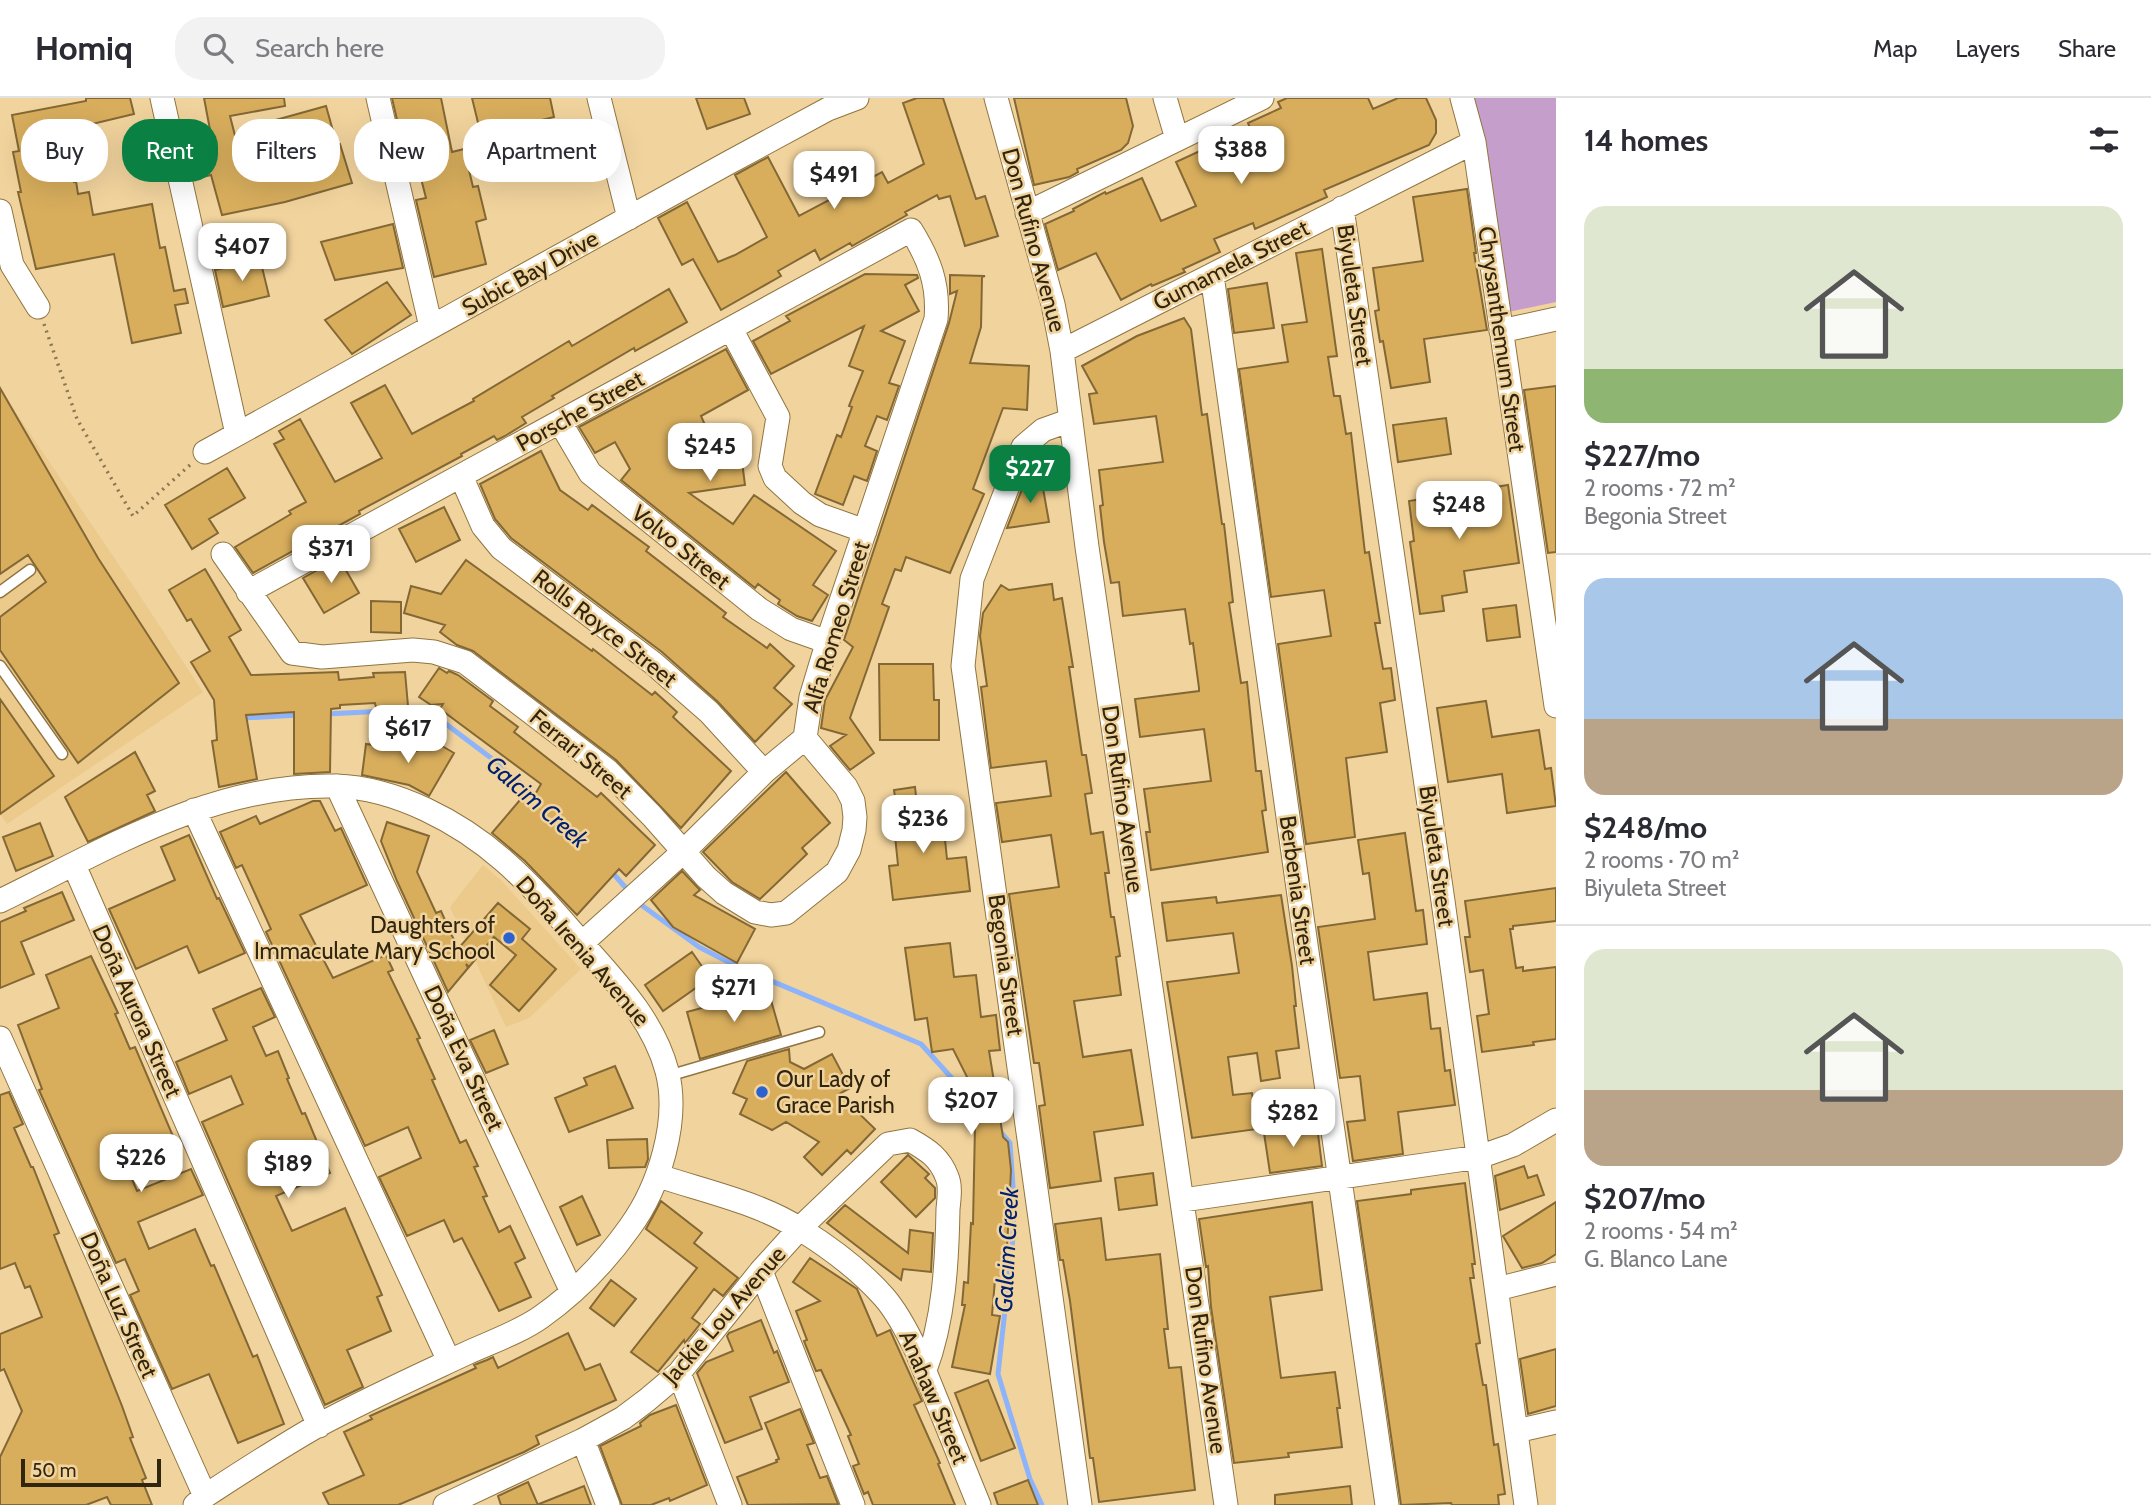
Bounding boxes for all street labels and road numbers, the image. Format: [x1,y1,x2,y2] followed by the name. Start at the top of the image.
[996,145,1072,335] street label: Don Rufino Avenue
[1148,214,1314,316] street label: Gumamela Street
[1331,223,1379,368] street label: Biyuleta Street
[457,224,603,322] street label: Subic Bay Drive
[1472,224,1532,454] street label: Chrysanthemum Street
[511,364,649,457] street label: Porsche Street
[626,499,736,595] street label: Volvo Street
[797,538,875,716] street label: Alfa Romeo Street
[527,563,683,693] street label: Rolls Royce Street
[524,703,638,805] street label: Ferrari Street
[1096,703,1150,895] street label: Don Rufino Avenue
[1413,784,1461,929] street label: Biyuleta Street
[1274,814,1322,967] street label: Berbenia Street
[510,870,656,1032] street label: Doña Irenia Avenue
[982,892,1030,1038] street label: Begonia Street
[86,920,188,1102] street label: Doña Aurora Street
[418,981,510,1135] street label: Doña Eva Street
[74,1228,164,1383] street label: Doña Luz Street
[656,1240,792,1390] street label: Jackie Lou Avenue
[1179,1264,1233,1456] street label: Don Rufino Avenue
[893,1326,975,1468] street label: Anahaw Street

